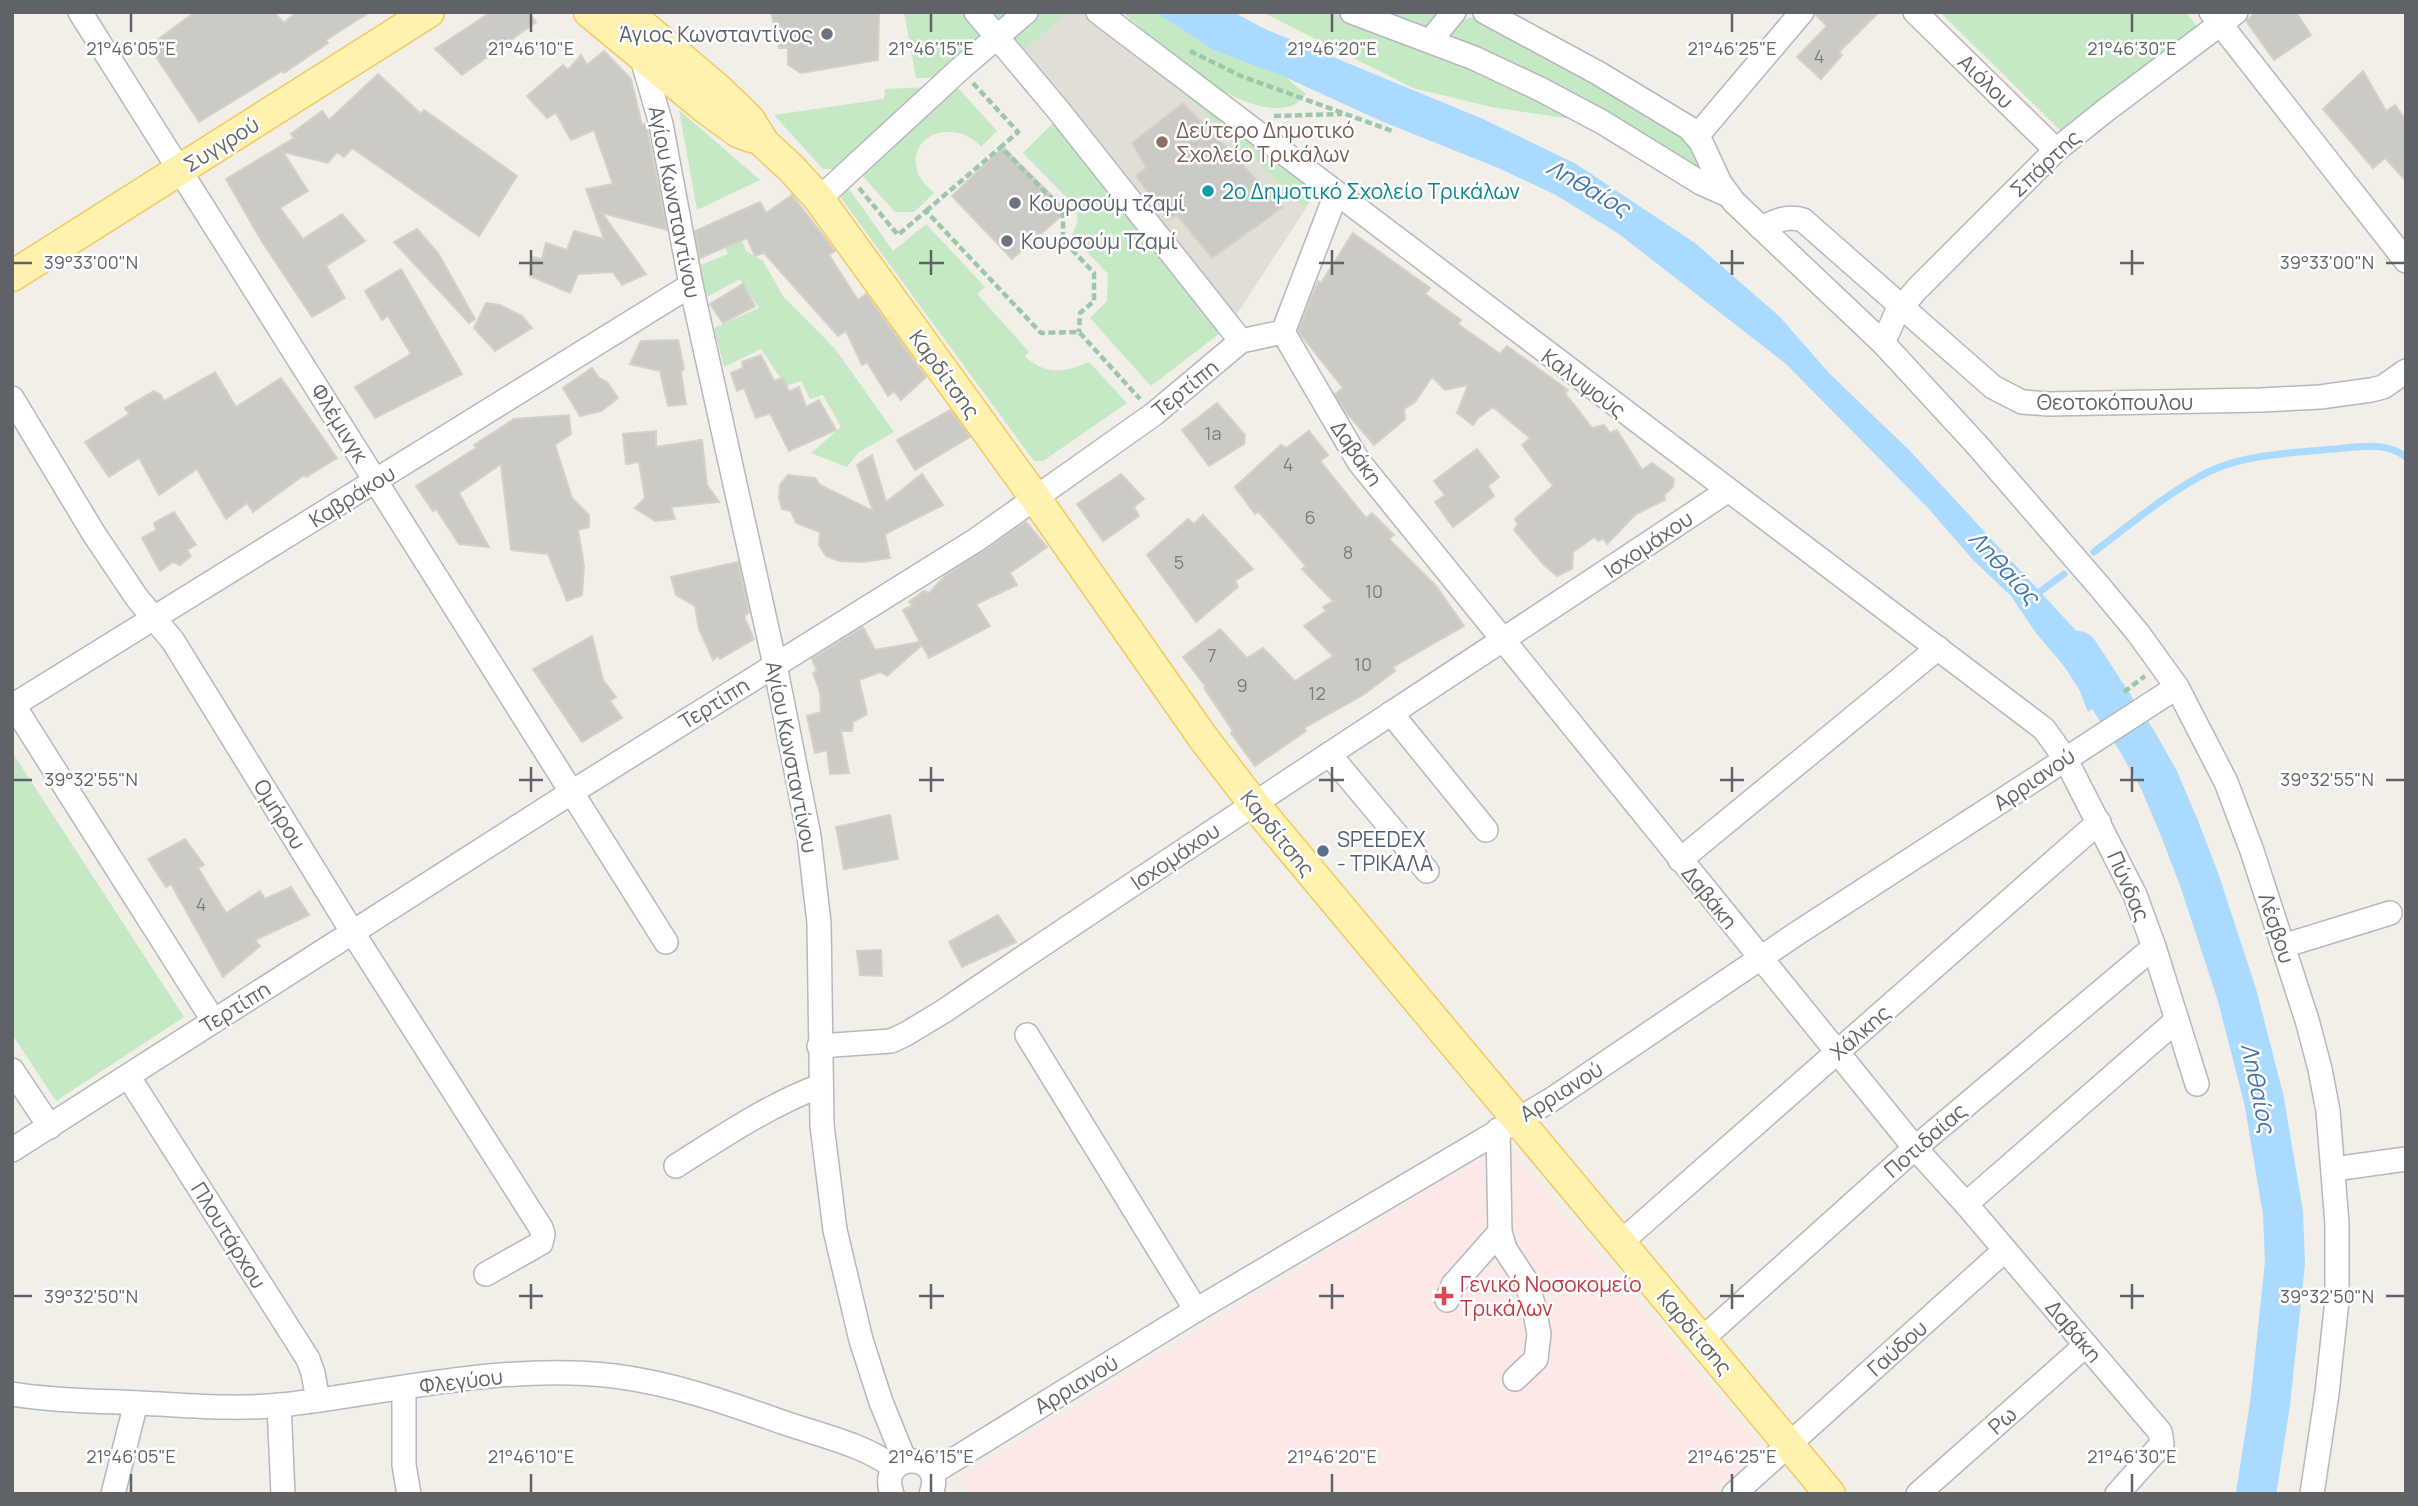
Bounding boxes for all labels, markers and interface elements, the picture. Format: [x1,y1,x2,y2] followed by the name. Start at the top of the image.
[619,20,813,48] place label: Άγιος Κωνσταντίνος
[819,26,835,42] marker: Άγιος Κωνσταντίνος
[86,36,176,60] text: 21°46'05"E
[488,36,574,60] text: 21°46'10"E
[888,36,974,60] text: 21°46'15"E
[1287,36,1377,60] text: 21°46'20"E
[1688,36,1776,60] text: 21°46'25"E
[2087,36,2177,60] text: 21°46'30"E
[1814,44,1824,68] house number: 4
[1952,48,2020,114] street label: Αιόλου
[643,104,707,300] street label: Αγίου Κωνσταντίνου
[178,110,264,178] street label: Συγγρού
[1176,116,1354,168] place label: Δεύτερο Δημοτικό Σχολείο Τρικάλων
[2004,123,2086,203] street label: Σπάρτης
[1154,134,1170,150] marker: Δεύτερο Δημοτικό Σχολείο Τρικάλων
[1542,151,1638,225] water label: Ληθαίος
[1222,177,1520,205] place label: 2ο Δημοτικό Σχολείο Τρικάλων
[1200,183,1216,199] marker: 2ο Δημοτικό Σχολείο Τρικάλων
[1029,189,1186,217] place label: Κουρσούμ τζαμί
[1007,195,1023,211] marker: Κουρσούμ τζαμί
[1021,227,1178,255] place label: Κουρσούμ Τζαμί
[999,233,1015,249] marker: Κουρσούμ Τζαμί
[44,250,138,274] text: 39°33'00"N
[2280,250,2374,274] text: 39°33'00"N
[903,324,987,424] street label: Καρδίτσης
[1536,342,1632,424] street label: Καλυψούς
[1146,353,1224,423] street label: Τερτίπη
[305,378,375,468] street label: Φλέμινγκ
[2037,388,2193,416] street label: Θεοτοκόπουλου
[1325,415,1389,491] street label: Δαβάκη
[1204,421,1222,445] house number: 1a
[1283,452,1293,476] house number: 4
[304,459,400,533] street label: Καβράκου
[1598,504,1698,584] street label: Ισχομάχου
[1304,505,1316,529] house number: 6
[1962,523,2049,613] water label: Ληθαίος
[1343,540,1353,564] house number: 8
[1174,550,1184,574] house number: 5
[1365,579,1383,603] house number: 10
[1207,643,1217,667] house number: 7
[1354,652,1372,676] house number: 10
[760,659,824,855] street label: Αγίου Κωνσταντίνου
[674,671,754,735] street label: Τερτίπη
[1236,673,1248,697] house number: 9
[1308,681,1326,705] house number: 12
[1988,741,2080,817] street label: Αρριανού
[44,767,138,791] text: 39°32'55"N
[2280,767,2374,791] text: 39°32'55"N
[248,774,312,854] street label: Ομήρου
[1235,784,1321,882] street label: Καρδίτσης
[1125,816,1225,896] street label: Ισχομάχου
[1337,825,1433,877] place label: SPEEDEX - ΤΡΙΚΑΛΑ
[1315,843,1331,859] marker: SPEEDEX - ΤΡΙΚΑΛΑ
[2101,847,2157,925] street label: Πύνδας
[1676,860,1744,934] street label: Δαβάκη
[2253,889,2301,967] street label: Λέσβου
[196,892,206,916] house number: 4
[195,975,275,1039] street label: Τερτίπη
[1824,998,1896,1066] street label: Χάλκης
[2234,1040,2285,1138] water label: Ληθαίος
[1514,1055,1608,1127] street label: Αρριανού
[1878,1096,1972,1184] street label: Ποτιδαίας
[185,1176,273,1294] street label: Πλουτάρχου
[1460,1270,1642,1322] place label: Γενικό Νοσοκομείο Τρικάλων
[44,1284,138,1308] text: 39°32'50"N
[1651,1284,1739,1380] street label: Καρδίτσης
[2280,1284,2374,1308] text: 39°32'50"N
[1434,1286,1454,1306] marker: Γενικό Νοσοκομείο Τρικάλων
[2040,1294,2108,1368] street label: Δαβάκη
[1861,1314,1933,1382] street label: Γαύδου
[1029,1348,1123,1420] street label: Αρριανού
[418,1362,504,1400] street label: Φλεγύου
[1982,1400,2022,1440] street label: Ρω
[86,1444,176,1468] text: 21°46'05"E
[488,1444,574,1468] text: 21°46'10"E
[888,1444,974,1468] text: 21°46'15"E
[1287,1444,1377,1468] text: 21°46'20"E
[1688,1444,1776,1468] text: 21°46'25"E
[2087,1444,2177,1468] text: 21°46'30"E

